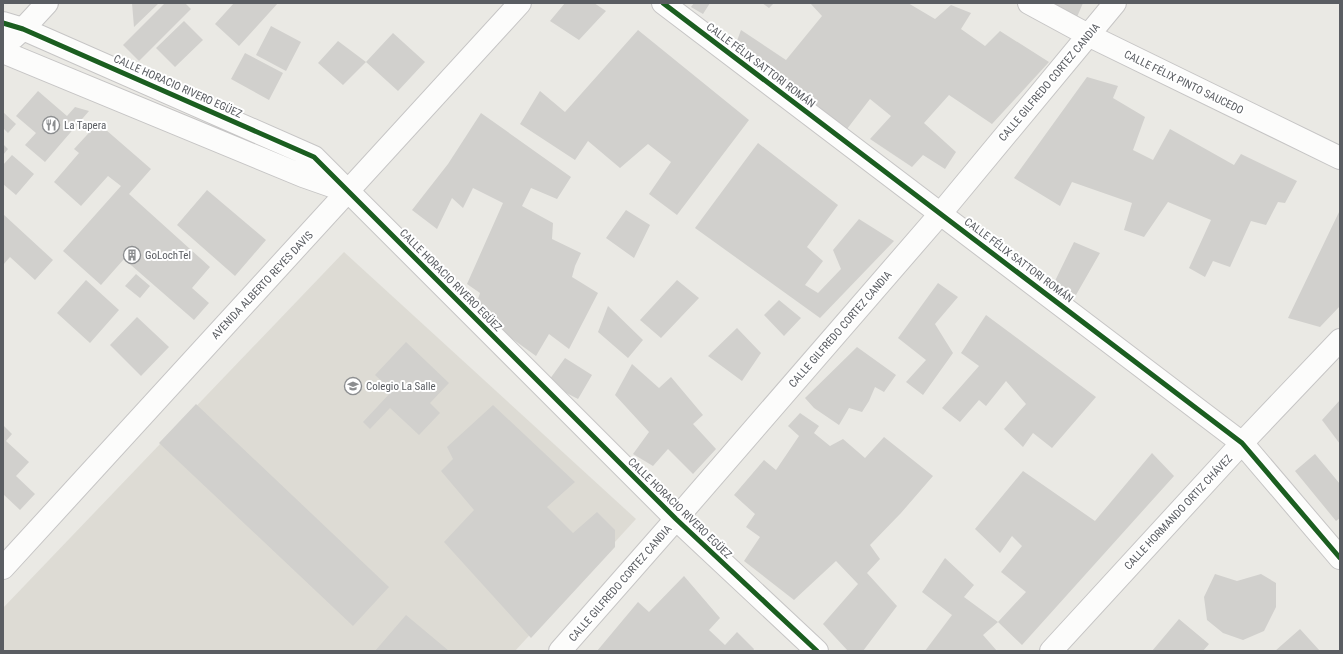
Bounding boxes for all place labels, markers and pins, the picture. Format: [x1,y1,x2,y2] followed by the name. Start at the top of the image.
[41,115,61,135] restaurant icon: La Tapera
[64,119,106,132] place label: La Tapera
[122,245,142,265] building icon: GoLochTel
[145,249,191,262] place label: GoLochTel
[343,376,363,396] school or university icon: Colegio La Salle
[366,380,436,393] place label: Colegio La Salle

